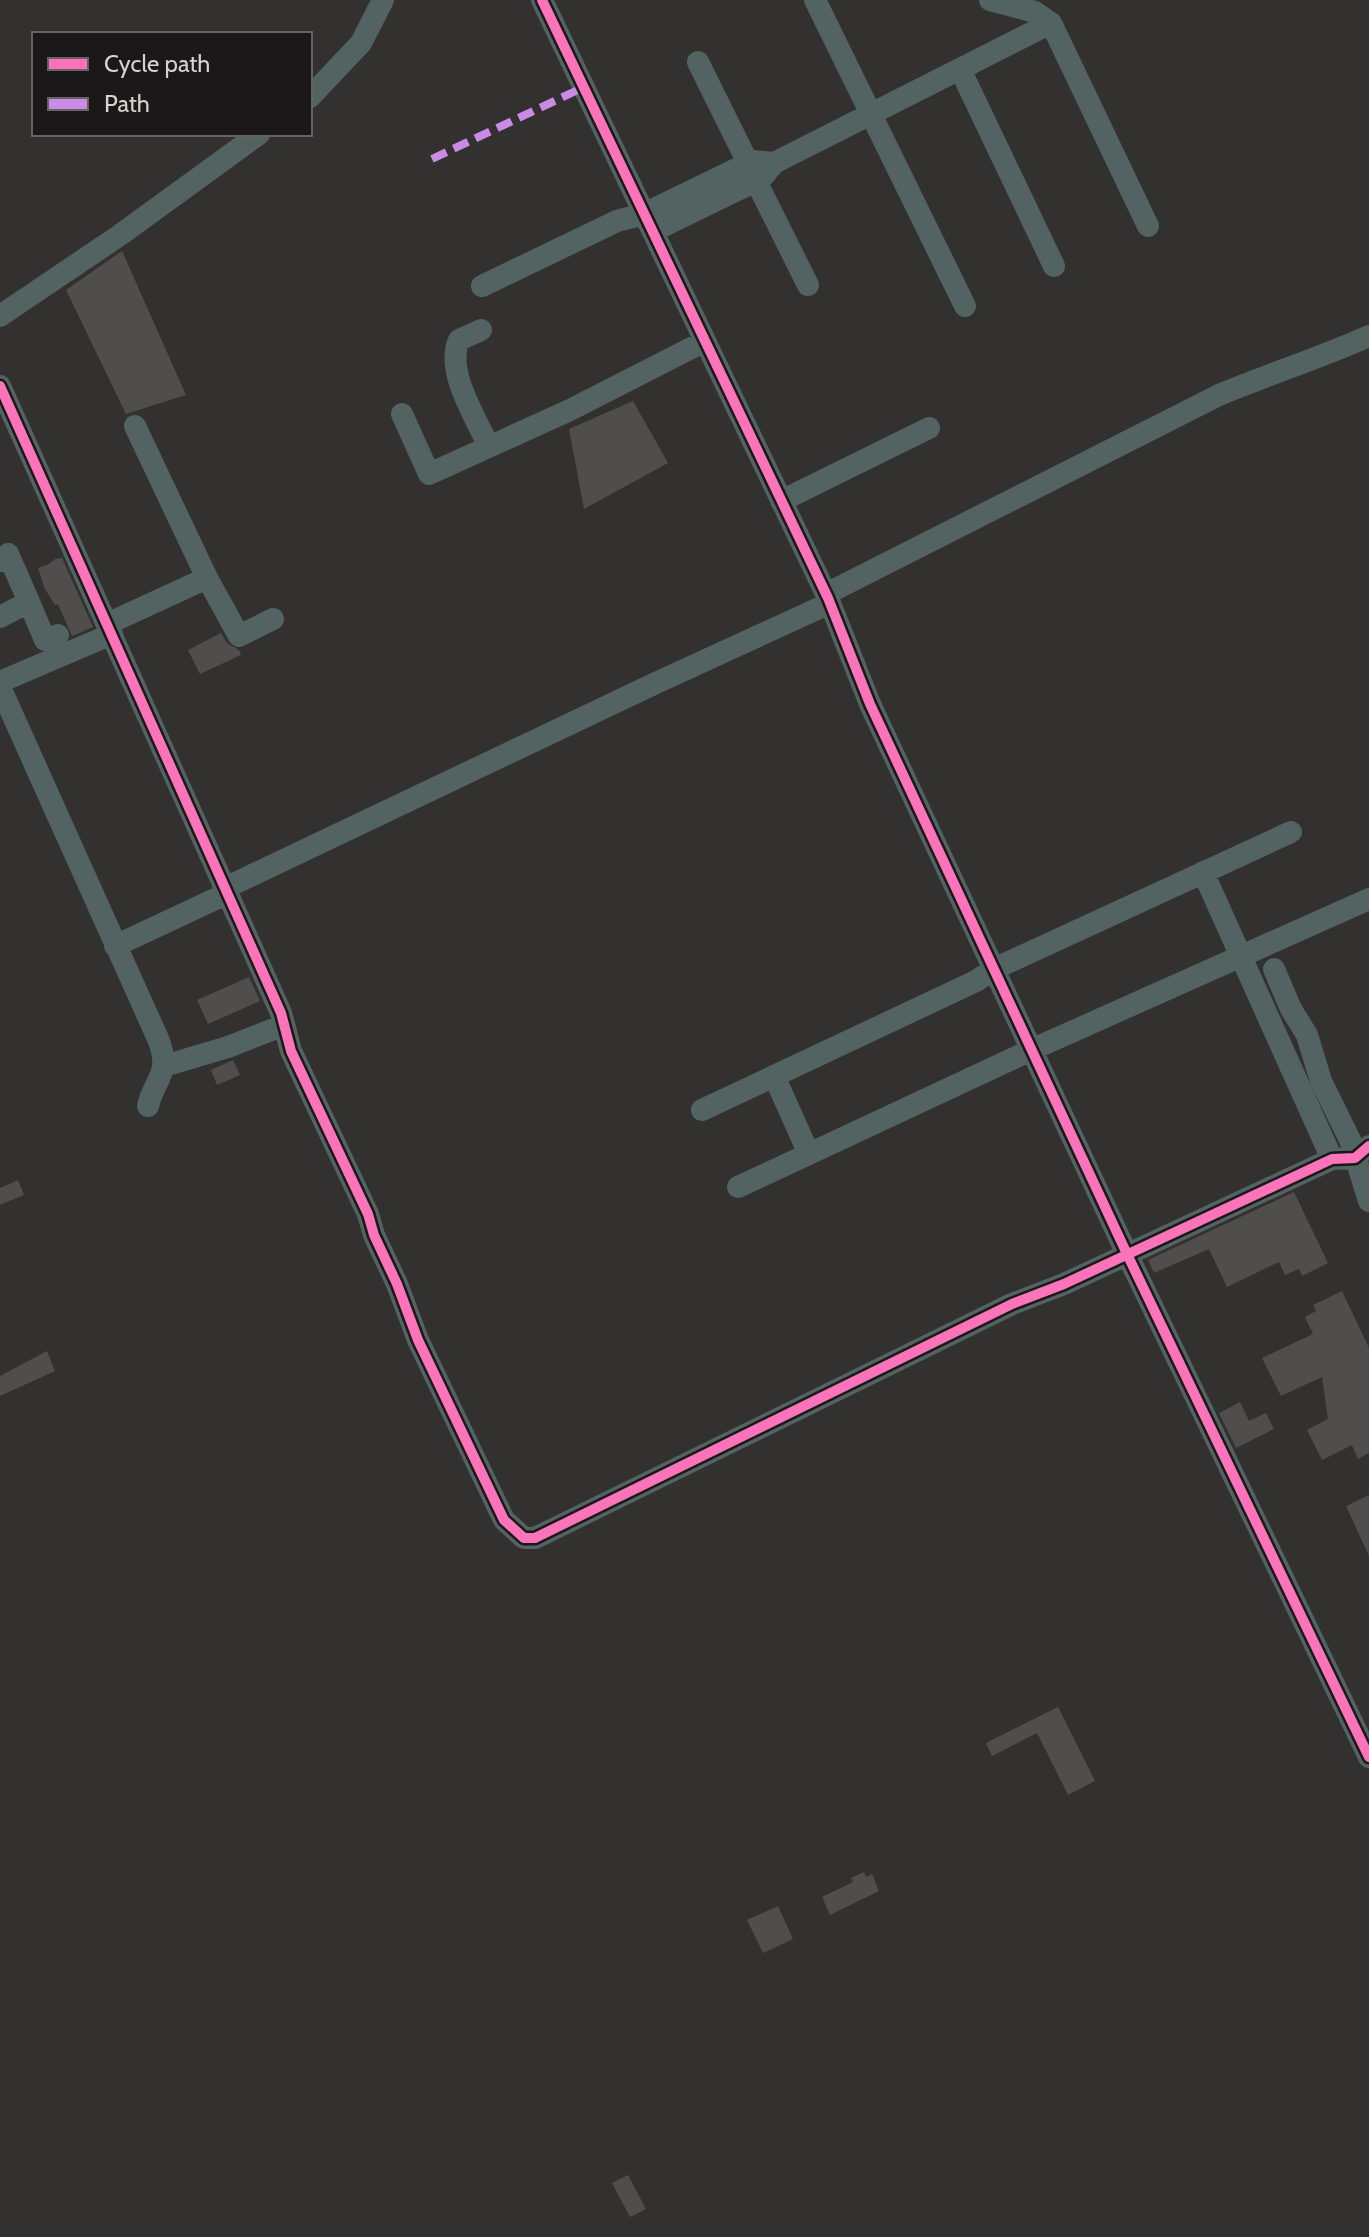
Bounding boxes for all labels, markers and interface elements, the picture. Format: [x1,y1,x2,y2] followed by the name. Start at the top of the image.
[32,32,312,136] legend
[104,49,210,78] text: Cycle path
[104,89,150,118] text: Path

